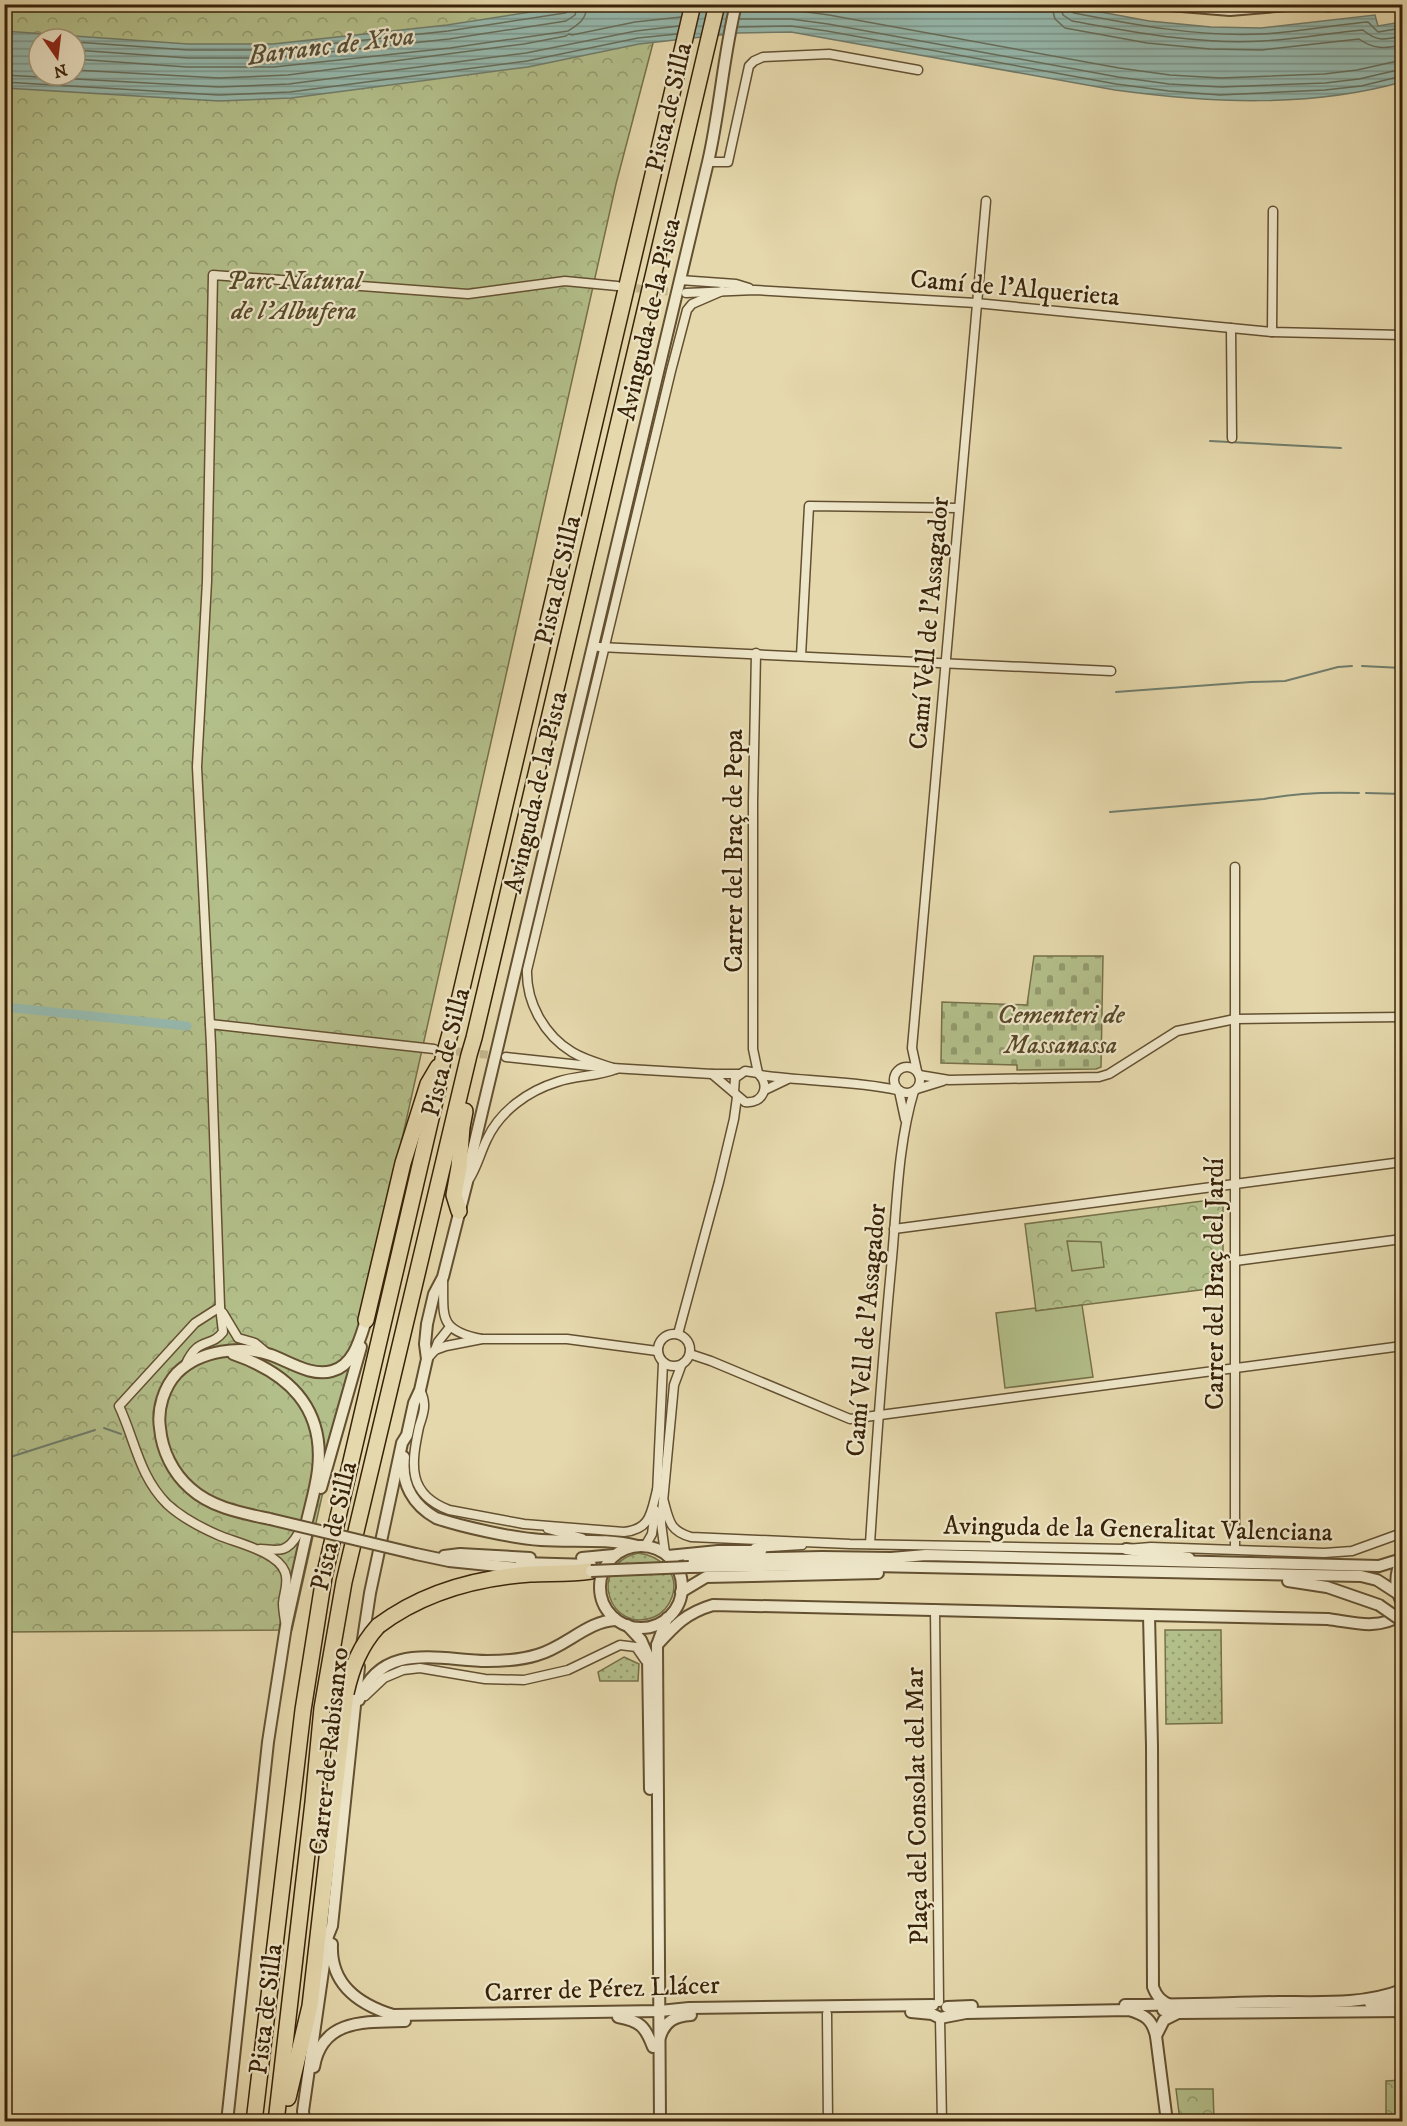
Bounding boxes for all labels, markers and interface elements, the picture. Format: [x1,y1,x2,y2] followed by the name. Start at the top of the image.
[245,19,416,73] water label: Barranc de Xiva
[27,27,87,87] north arrow
[639,39,700,175] street label: Pista de Silla
[52,59,69,82] text: N
[610,215,689,424] street label: Avinguda de la Pista
[909,263,1121,314] street label: Camí de l'Alquerieta
[226,265,365,328] park label: Parc Natural de l'Albufera
[902,495,957,751] street label: Camí Vell de l'Assagador
[528,512,589,648] street label: Pista de Silla
[497,688,576,897] street label: Avinguda de la Pista
[718,729,751,973] street label: Carrer del Braç de Pepa
[415,984,478,1120] street label: Pista de Silla
[997,999,1126,1062] park label: Cementeri de Massanassa
[1199,1157,1232,1410] street label: Carrer del Braç del Jardí
[839,1202,894,1458] street label: Camí Vell de l'Assagador
[304,1458,365,1594] street label: Pista de Silla
[943,1510,1333,1549] street label: Avinguda de la Generalitat Valenciana
[302,1646,357,1857] street label: Carrer de Rabisanxo
[899,1666,936,1945] street label: Plaça del Consolat del Mar
[242,1942,291,2077] street label: Pista de Silla
[484,1969,721,2010] street label: Carrer de Pérez Llácer

